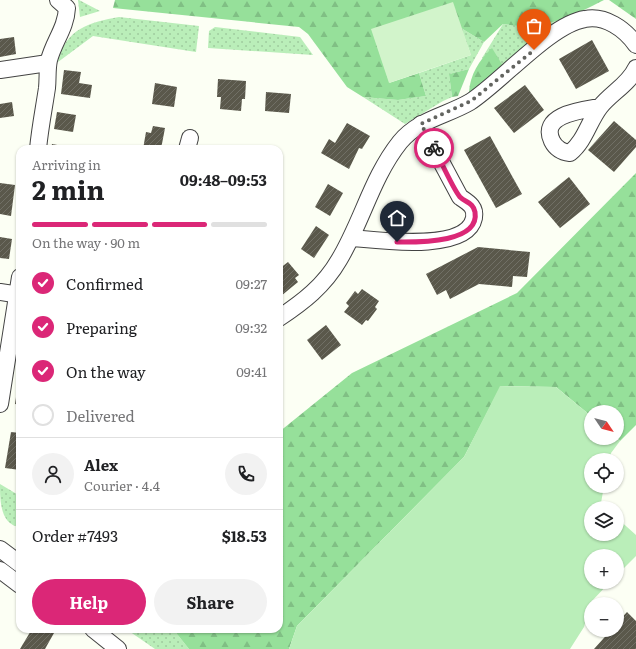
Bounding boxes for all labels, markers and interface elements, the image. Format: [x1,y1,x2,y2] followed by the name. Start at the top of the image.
[517,9,551,50] pin
[523,15,545,37] icon: bag
[414,128,454,168] courier
[423,137,445,159] icon: bike
[32,155,101,174] text: Arriving in
[180,168,267,191] text: 09:48–09:53
[32,169,105,208] text: 2 min
[380,201,414,242] pin
[386,207,408,229] icon: home
[32,233,140,252] text: On the way · 90 m
[32,272,54,294] icon: check
[66,272,143,295] text: Confirmed
[235,274,267,293] text: 09:27
[32,316,54,338] icon: check
[66,316,137,339] text: Preparing
[235,318,267,337] text: 09:32
[32,360,54,382] icon: check
[66,360,146,383] text: On the way
[236,362,267,381] text: 09:41
[66,404,135,427] text: Delivered
[584,405,624,445] north arrow
[584,405,624,637] map controls
[32,453,74,495] button: person
[84,453,118,476] text: Alex
[225,453,267,495] button: phone
[584,453,624,493] button: locate
[84,476,160,495] text: Courier · 4.4
[584,501,624,541] button: layers
[32,524,118,547] text: Order #7493
[222,524,267,547] text: $18.53
[584,549,624,589] button: +
[32,579,146,625] button: Help
[154,579,267,625] button: Share
[584,597,624,637] button: −

